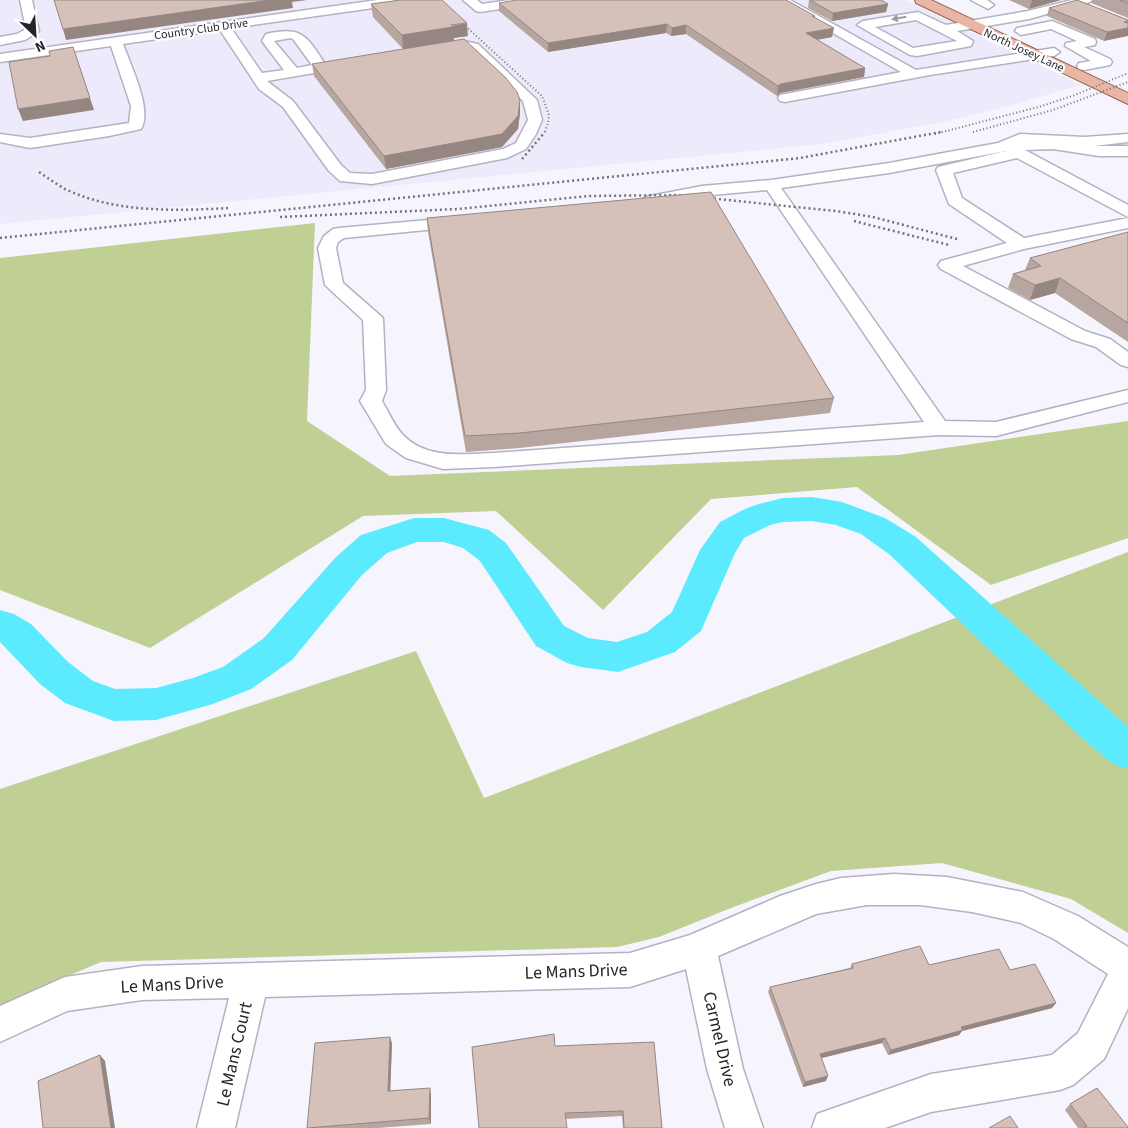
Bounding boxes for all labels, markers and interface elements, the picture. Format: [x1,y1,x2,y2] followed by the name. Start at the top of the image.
[10,10,60,60] north arrow
[153,14,249,44] street label: Country Club Drive
[891,15,907,23] one-way arrow
[981,24,1067,77] street label: North Josey Lane
[32,35,49,57] text: N
[524,957,628,986] street label: Le Mans Drive
[120,969,224,1000] street label: Le Mans Drive
[696,989,743,1089] street label: Carmel Drive
[210,999,259,1109] street label: Le Mans Court

